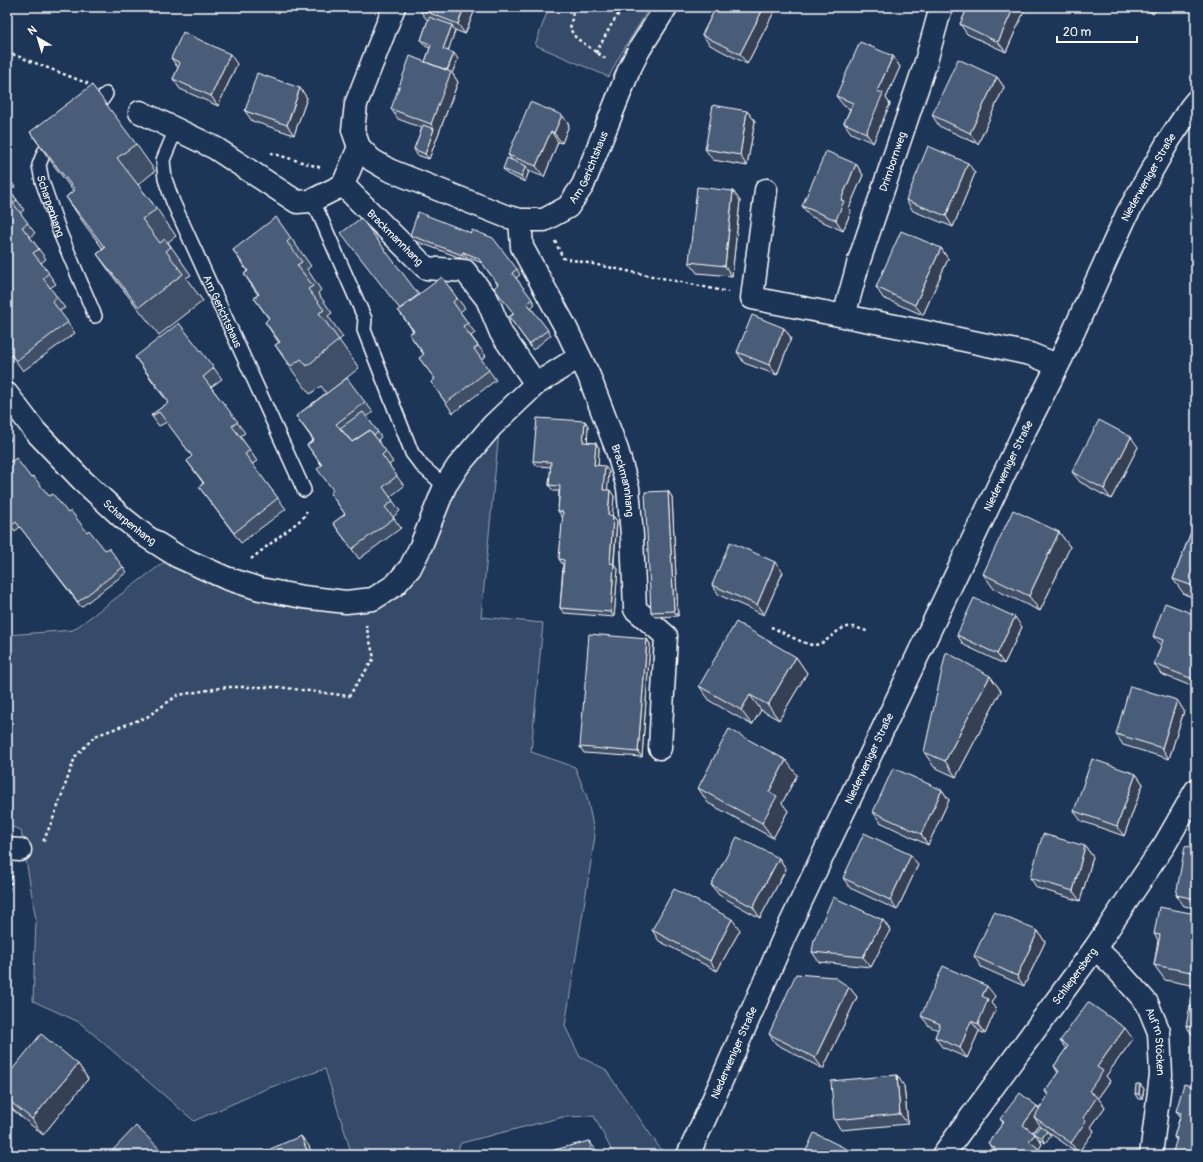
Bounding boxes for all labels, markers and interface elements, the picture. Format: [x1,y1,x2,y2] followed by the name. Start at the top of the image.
[18,18,58,58] north arrow
[1057,18,1137,44] scale bar
[25,23,40,38] text: N
[1063,25,1092,40] text: 20 m
[566,129,611,206] street label: Am Gerichtshaus
[877,130,909,193] street label: Drimbornweg
[1119,130,1179,223] street label: Niederweniger Straße
[34,174,67,240] street label: Scharpenhang
[364,207,426,269] street label: Brackmannhang
[200,273,244,350] street label: Am Gerichtshaus
[981,418,1036,513] street label: Niederweniger Straße
[608,443,636,518] street label: Brackmannhang
[100,497,159,548] street label: Scharpenhang
[842,710,897,806] street label: Niederweniger Straße
[1050,945,1100,1007] street label: Schliepersberg
[708,1004,760,1101] street label: Niederweniger Straße
[1143,1006,1167,1076] street label: Auf'm Stöcken

